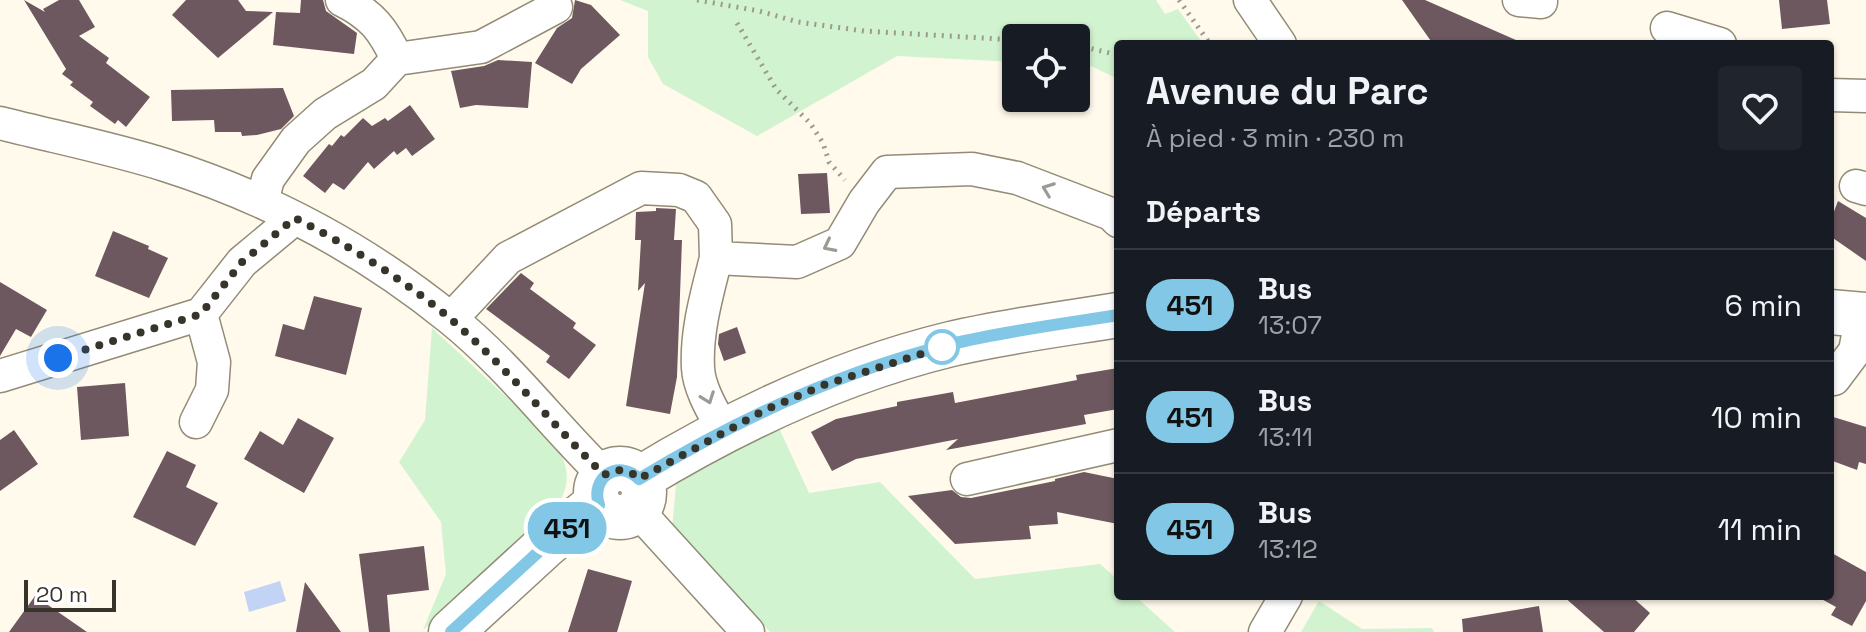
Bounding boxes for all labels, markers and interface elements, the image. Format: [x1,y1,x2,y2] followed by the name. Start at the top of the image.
[1002,24,1090,112] map controls
[1002,24,1090,112] button: locate
[1718,66,1802,150] button: heart
[1146,67,1429,115] text: Avenue du Parc
[1146,121,1404,155] text: À pied · 3 min · 230 m
[1041,182,1055,199] one-way arrow
[1146,192,1261,231] text: Départs
[823,237,837,252] one-way arrow
[1258,269,1312,308] text: Bus
[1724,286,1802,325] text: 6 min
[1167,287,1213,323] text: 451
[1258,308,1322,342] text: 13:07
[925,330,959,364] unlabelled marker
[38,338,78,378] your location
[1258,381,1312,420] text: Bus
[698,390,715,404] one-way arrow
[1711,398,1802,437] text: 10 min
[1167,399,1213,435] text: 451
[1258,420,1313,454] text: 13:11
[1258,493,1312,532] text: Bus
[521,502,613,554] line badge: 451
[544,510,590,546] text: 451
[1718,510,1802,549] text: 11 min
[1167,511,1213,547] text: 451
[1258,532,1318,566] text: 13:12
[24,576,116,612] scale bar
[36,580,88,608] text: 20 m

